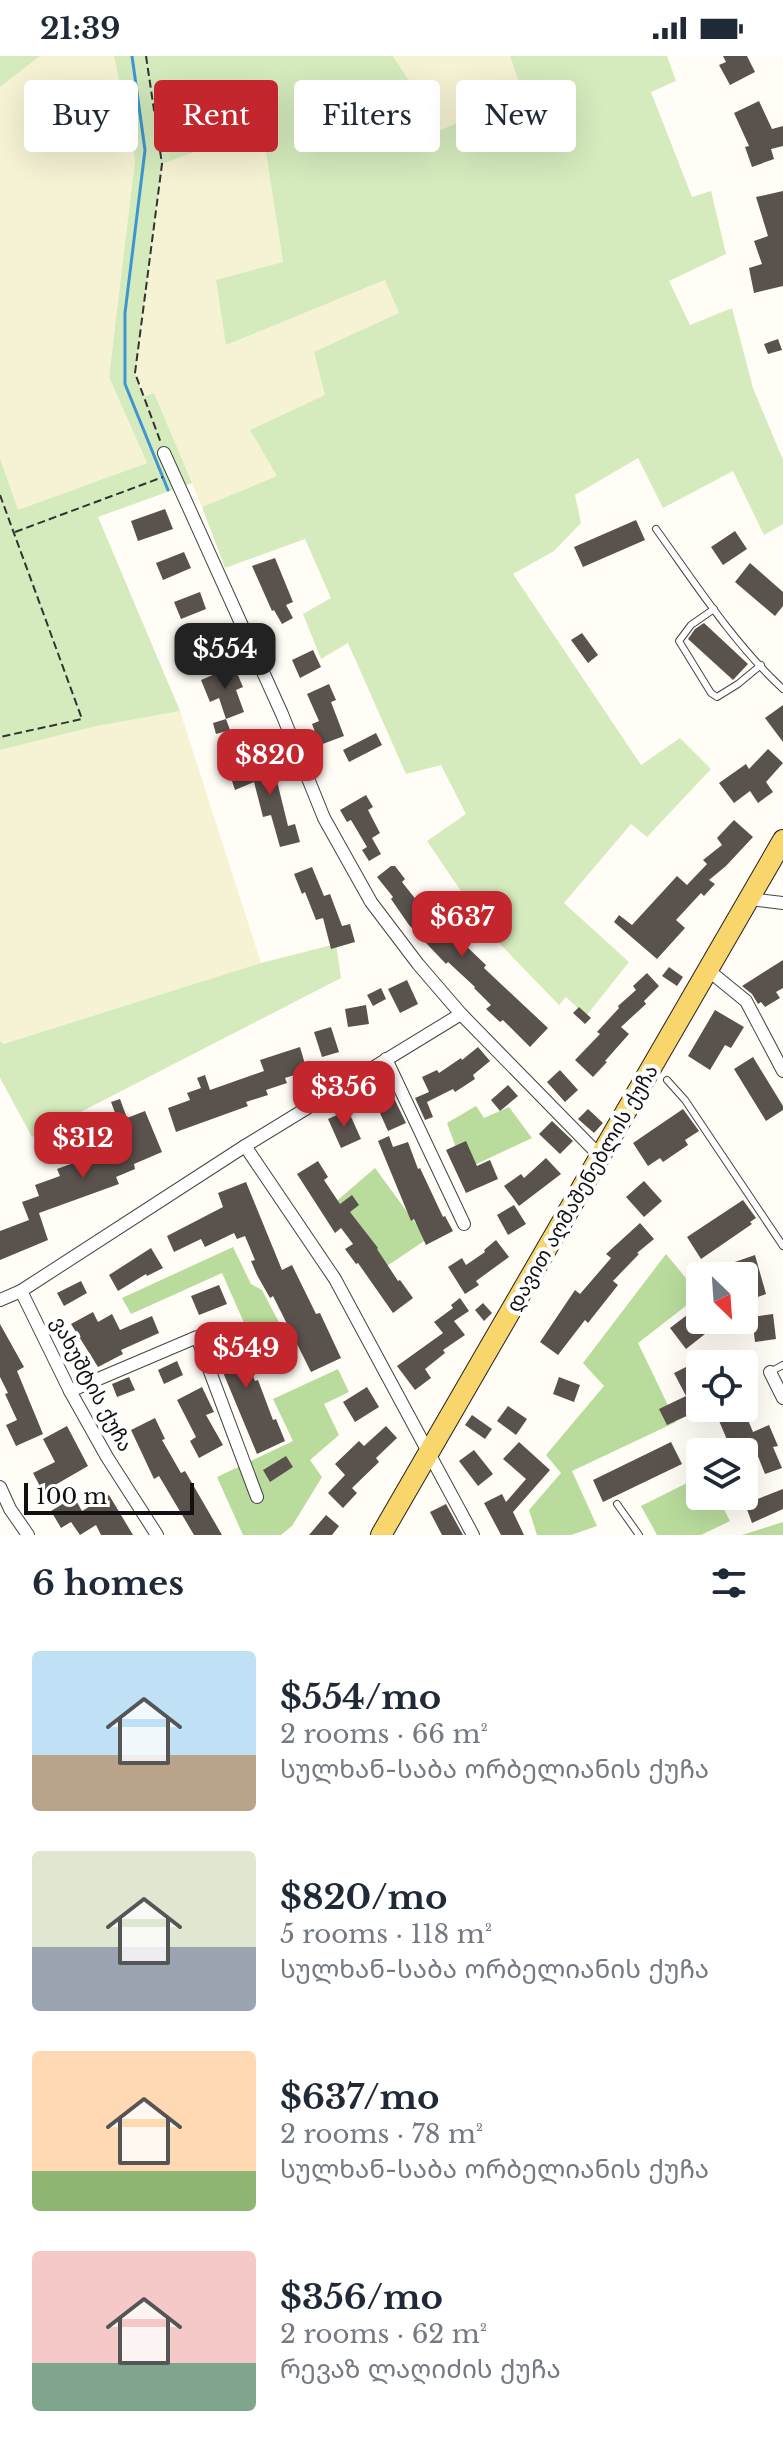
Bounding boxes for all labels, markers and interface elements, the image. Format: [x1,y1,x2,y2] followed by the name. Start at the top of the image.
[40,10,120,47] text: 21:39
[24,80,138,152] chip: Buy
[154,80,278,152] chip: Rent
[294,80,440,152] chip: Filters
[456,80,576,152] chip: New
[178,623,272,691] pin: $554
[193,633,257,665] text: $554
[223,729,317,797] pin: $820
[235,739,305,771] text: $820
[415,891,509,959] pin: $637
[430,901,494,933] text: $637
[501,1060,664,1316] street label: დავით აღმაშენებლის ქუჩა
[297,1061,391,1129] pin: $356
[311,1071,377,1103] text: $356
[36,1112,130,1180] pin: $312
[52,1122,114,1154] text: $312
[686,1262,758,1334] north arrow
[686,1262,758,1510] map controls
[46,1312,138,1456] street label: ვახუშტის ქუჩა
[199,1322,293,1390] pin: $549
[212,1332,280,1364] text: $549
[686,1350,758,1422] button: locate
[686,1438,758,1510] button: layers
[24,1479,194,1515] scale bar
[36,1483,107,1510] text: 100 m
[707,1561,751,1605] icon: filters
[32,1562,184,1604] text: 6 homes
[280,1676,441,1718] text: $554/mo
[96,1683,192,1779] icon: home
[280,1718,488,1750] text: 2 rooms · 66 m²
[280,1753,709,1785] text: სულხან-საბა ორბელიანის ქუჩა
[280,1876,448,1918] text: $820/mo
[96,1883,192,1979] icon: home
[280,1918,492,1950] text: 5 rooms · 118 m²
[280,1953,709,1985] text: სულხან-საბა ორბელიანის ქუჩა
[280,2076,440,2118] text: $637/mo
[96,2083,192,2179] icon: home
[280,2118,483,2150] text: 2 rooms · 78 m²
[280,2153,709,2185] text: სულხან-საბა ორბელიანის ქუჩა
[280,2276,443,2318] text: $356/mo
[96,2283,192,2379] icon: home
[280,2318,487,2350] text: 2 rooms · 62 m²
[280,2353,561,2385] text: რევაზ ლაღიძის ქუჩა

